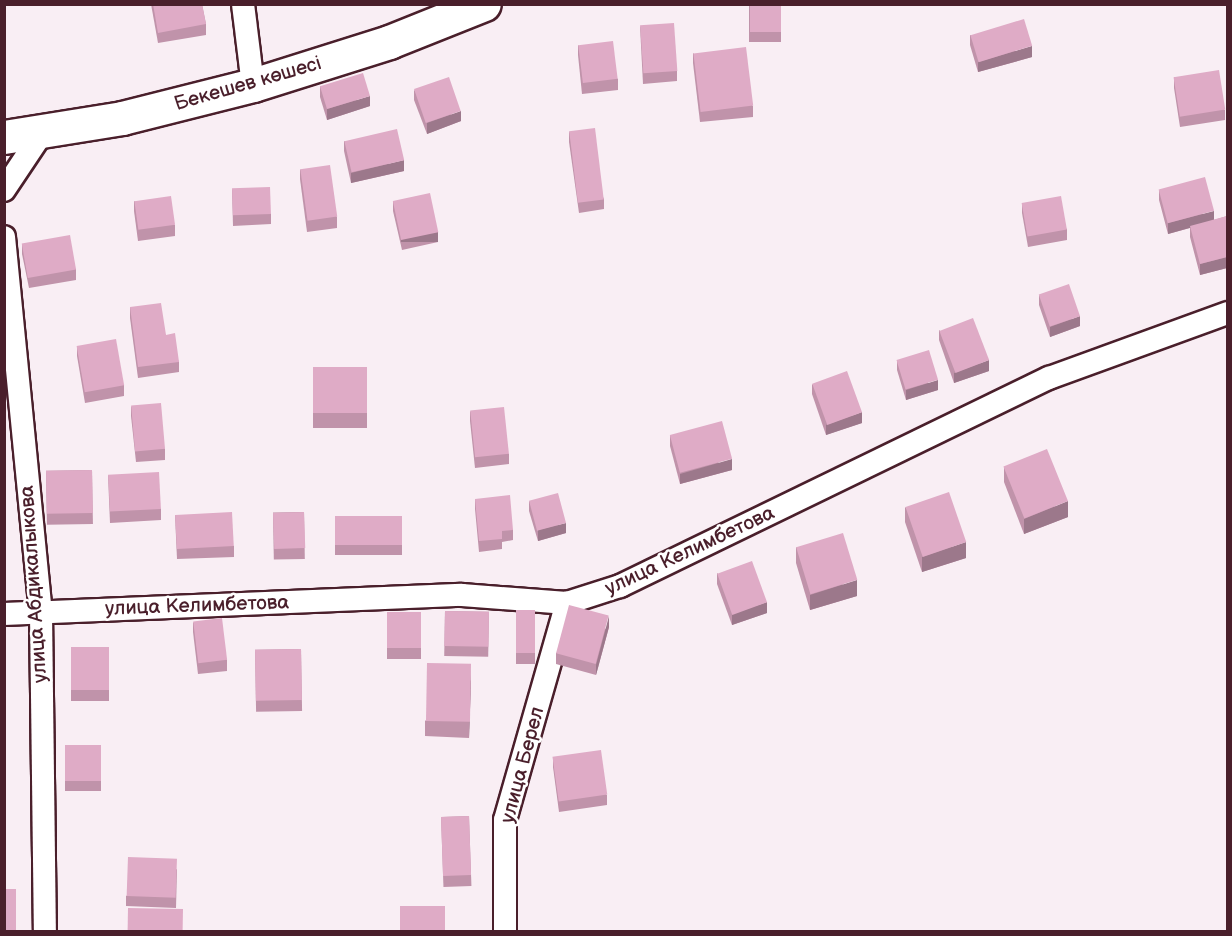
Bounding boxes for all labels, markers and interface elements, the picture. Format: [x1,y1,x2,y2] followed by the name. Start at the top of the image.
[172,52,324,116] street label: Бекешев көшесі
[15,484,53,684] street label: улица Абдикалыкова
[601,501,779,601] street label: улица Келимбетова
[105,591,289,621] street label: улица Келимбетова
[496,704,550,826] street label: улица Берел

